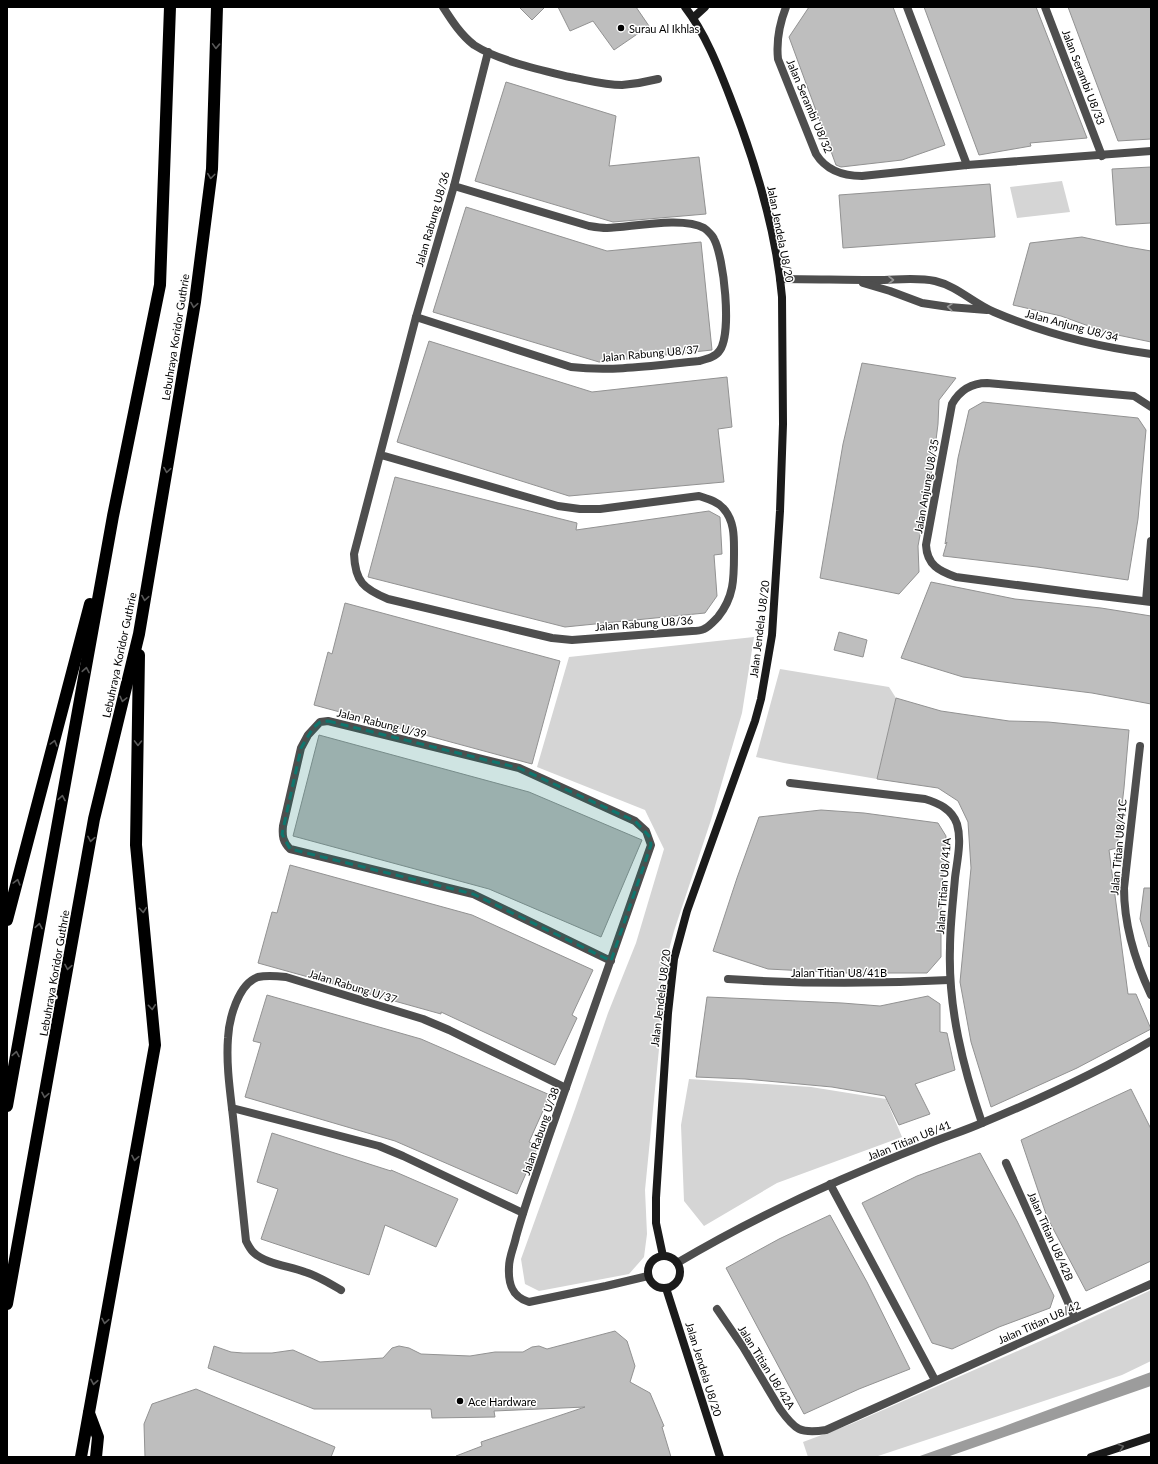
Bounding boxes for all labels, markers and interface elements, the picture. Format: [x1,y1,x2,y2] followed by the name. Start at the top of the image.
[629,22,700,35] place label: Surau Al Ikhlas
[616,23,626,33] marker: Surau Al Ikhlas
[1060,28,1108,126] street label: Jalan Serambi U8/33
[212,43,220,49] one-way arrow
[784,57,836,155] street label: Jalan Serambi U8/32
[412,170,452,268] street label: Jalan Rabung U8/36
[207,173,216,179] one-way arrow
[765,185,797,284] street label: Jalan Jendela U8/20
[159,273,191,401] street label: Lebuhraya Koridor Guthrie
[888,276,894,284] one-way arrow
[190,302,199,308] one-way arrow
[947,303,953,312] one-way arrow
[1024,306,1121,344] street label: Jalan Anjung U8/34
[600,342,700,364] street label: Jalan Rabung U8/37
[911,438,941,534] street label: Jalan Anjung U8/35
[163,467,171,473] one-way arrow
[747,579,772,678] street label: Jalan Jendela U8/20
[99,591,139,719] street label: Lebuhraya Koridor Guthrie
[141,595,150,601] one-way arrow
[594,613,694,633] street label: Jalan Rabung U8/36
[81,667,89,673] one-way arrow
[120,696,128,702] one-way arrow
[336,706,428,740] street label: Jalan Rabung U/39
[49,739,57,746] one-way arrow
[134,740,142,746] one-way arrow
[58,795,66,801] one-way arrow
[1107,798,1129,896] street label: Jalan Titian U8/41C
[87,836,96,842] one-way arrow
[933,837,953,935] street label: Jalan Titian U8/41A
[12,879,21,886] one-way arrow
[138,906,147,913] one-way arrow
[36,909,72,1037] street label: Lebuhraya Koridor Guthrie
[35,923,43,929] one-way arrow
[648,948,673,1047] street label: Jalan Jendela U8/20
[65,964,73,970] one-way arrow
[307,966,399,1006] street label: Jalan Rabung U/37
[791,966,887,979] street label: Jalan Titian U8/41B
[147,1004,156,1010] one-way arrow
[12,1051,20,1057] one-way arrow
[519,1085,561,1177] street label: Jalan Rabung U/38
[42,1092,50,1098] one-way arrow
[865,1117,953,1163] street label: Jalan Titian U8/41
[131,1155,140,1161] one-way arrow
[1025,1189,1077,1283] street label: Jalan Titian U8/42B
[996,1298,1082,1346] street label: Jalan Titian U8/42
[102,1318,110,1324] one-way arrow
[683,1320,725,1418] street label: Jalan Jendela U8/20
[736,1323,798,1412] street label: Jalan Titian U8/42A
[91,1379,99,1386] one-way arrow
[468,1395,537,1408] place label: Ace Hardware
[455,1396,465,1406] marker: Ace Hardware
[1118,1443,1125,1452] one-way arrow

